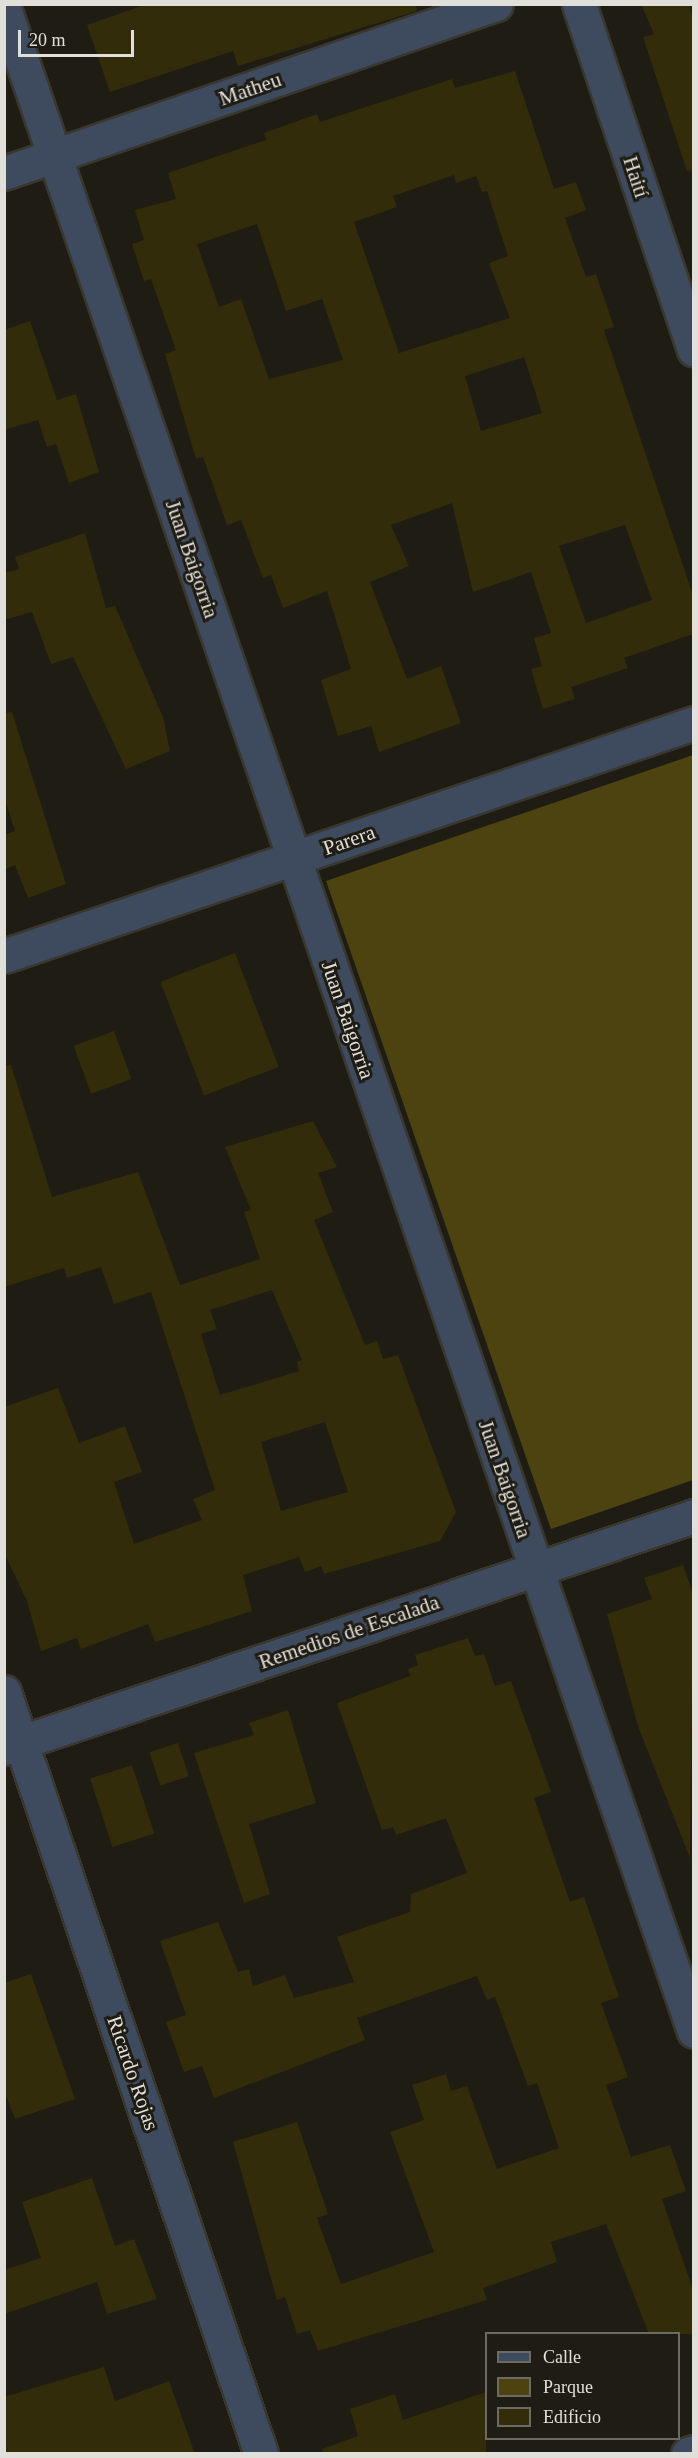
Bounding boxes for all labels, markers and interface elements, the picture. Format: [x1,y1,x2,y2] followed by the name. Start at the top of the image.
[21,18,136,56] scale bar
[29,30,66,50] text: 20 m
[216,67,284,111] street label: Matheu
[618,153,654,201] street label: Haití
[160,497,224,621] street label: Juan Baigorria
[320,819,378,861] street label: Parera
[316,958,380,1082] street label: Juan Baigorria
[473,1417,537,1541] street label: Juan Baigorria
[256,1589,442,1675] street label: Remedios de Escalada
[102,2012,164,2134] street label: Ricardo Rojas
[485,2332,680,2440] legend
[543,2347,581,2367] text: Calle
[543,2377,593,2397] text: Parque
[543,2407,601,2427] text: Edificio

